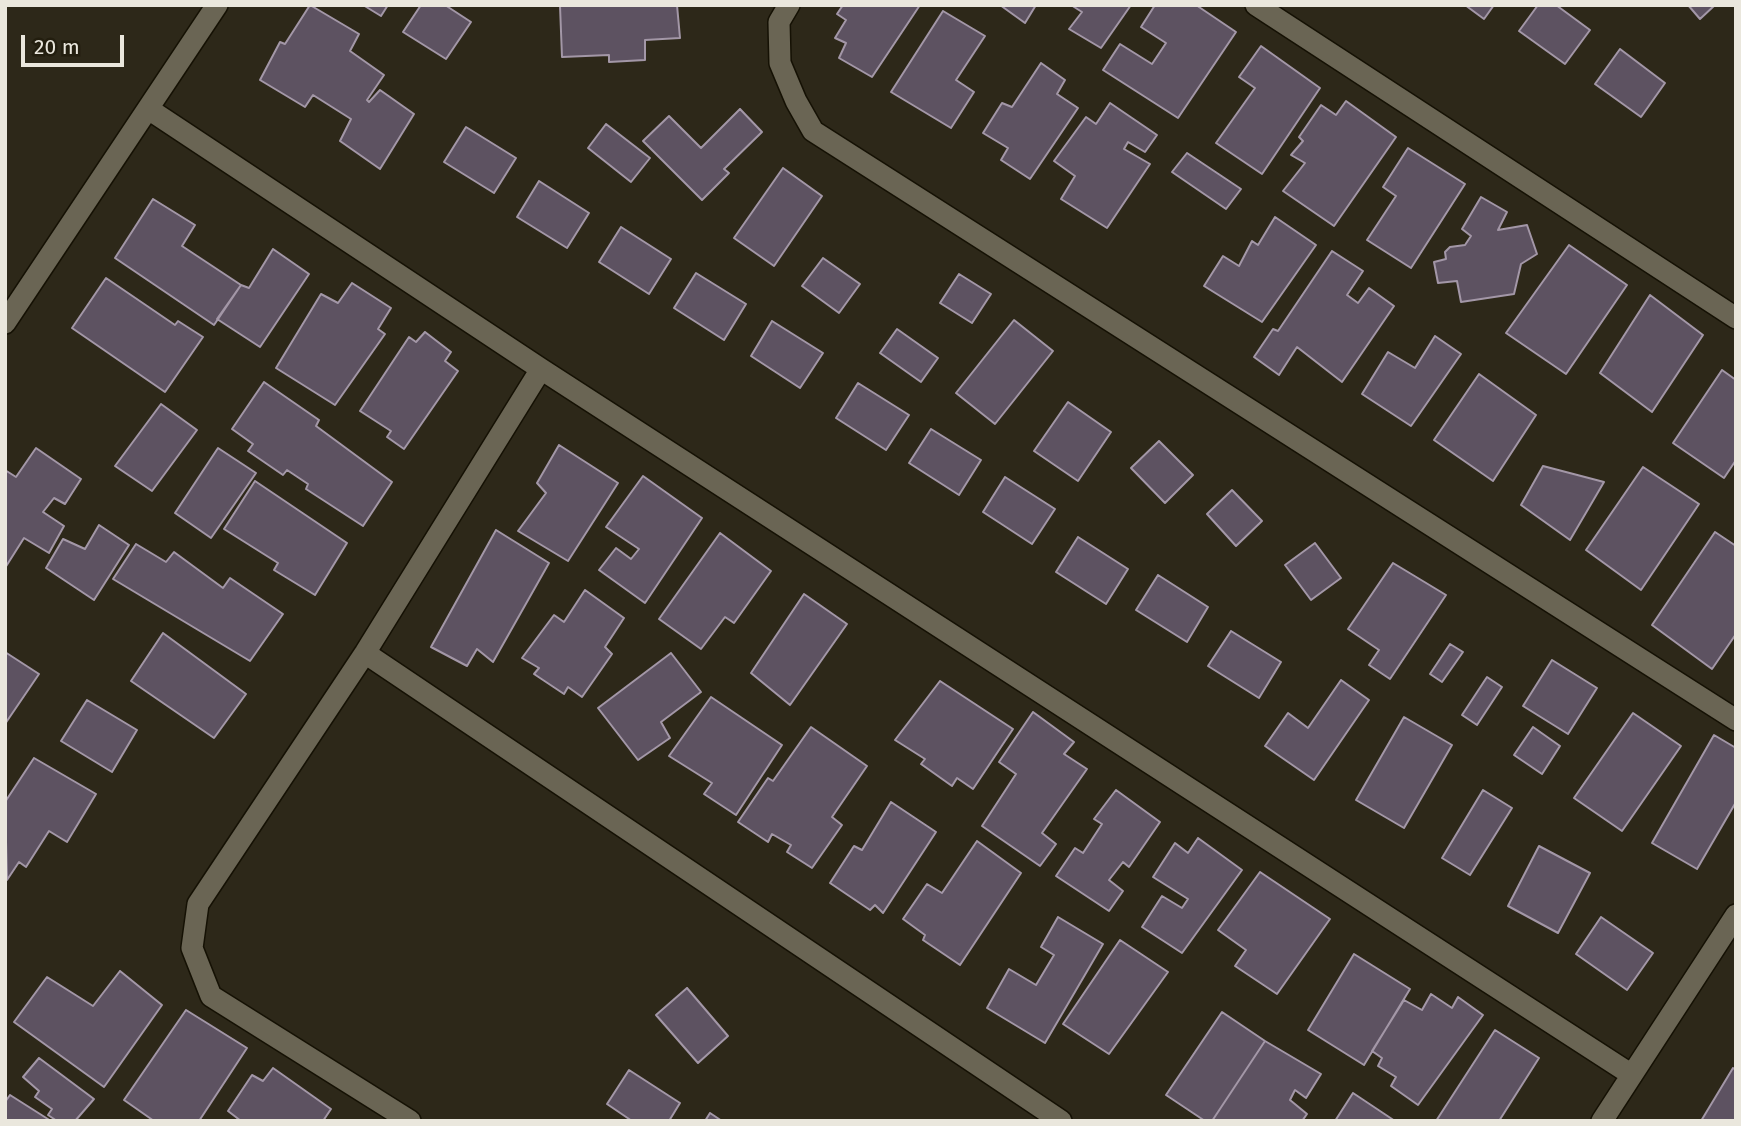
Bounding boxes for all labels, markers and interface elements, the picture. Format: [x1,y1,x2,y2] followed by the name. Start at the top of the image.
[24,21,128,65] scale bar
[34,34,80,60] text: 20 m

